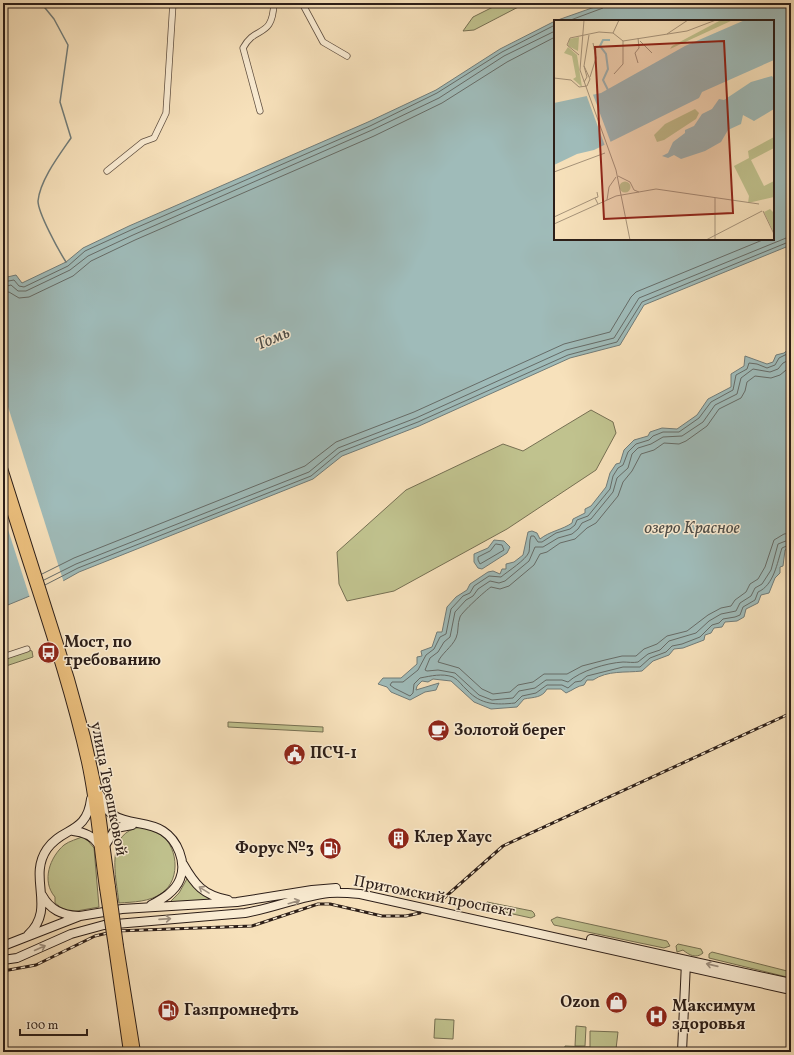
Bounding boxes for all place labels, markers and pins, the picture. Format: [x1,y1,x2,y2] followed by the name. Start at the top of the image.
[64,632,161,672] place label: Мост, по требованию
[35,639,61,665] bus stop icon: Мост, по требованию
[425,718,451,744] cafe icon: Золотой берег
[454,720,566,742] place label: Золотой берег
[282,741,308,767] public building icon: ПСЧ-1
[310,743,357,765] place label: ПСЧ-1
[385,825,411,851] building icon: Клер Хаус
[414,827,493,849] place label: Клер Хаус
[317,836,343,862] fuel station icon: Форус №3
[235,838,314,860] place label: Форус №3
[603,990,629,1016] shop icon: Ozon
[560,992,600,1014] place label: Ozon
[672,996,755,1036] place label: Максимум здоровья
[156,998,182,1024] fuel station icon: Газпромнефть
[184,1000,299,1022] place label: Газпромнефть
[644,1003,670,1029] hospital icon: Максимум здоровья

